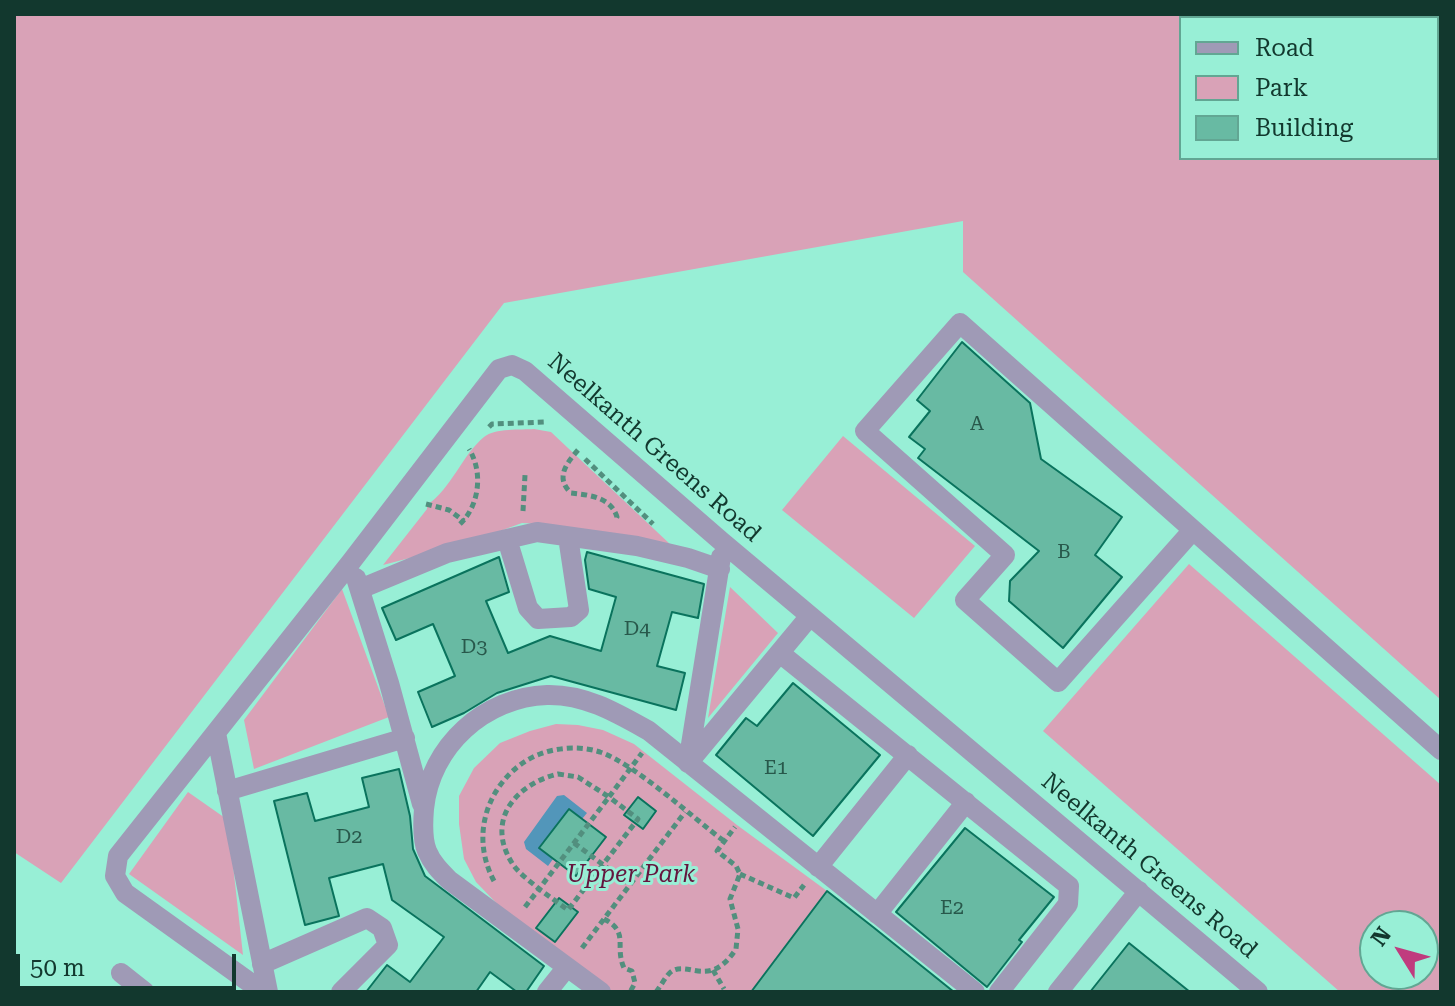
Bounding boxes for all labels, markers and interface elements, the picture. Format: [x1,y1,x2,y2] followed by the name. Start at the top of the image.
[1179,16,1439,160] legend
[1255,34,1314,62] text: Road
[1255,74,1308,102] text: Park
[1255,114,1353,142] text: Building
[542,348,766,548] street label: Neelkanth Greens Road
[970,412,984,436] house number: A
[1057,540,1071,564] house number: B
[624,617,650,641] house number: D4
[461,635,487,659] house number: D3
[764,756,788,780] house number: E1
[1035,767,1263,965] street label: Neelkanth Greens Road
[336,825,362,849] house number: D2
[567,861,695,889] park label: Upper Park
[940,896,964,920] house number: E2
[1359,910,1439,990] north arrow
[1366,922,1396,951] text: N
[20,938,240,988] scale bar
[30,954,85,982] text: 50 m

